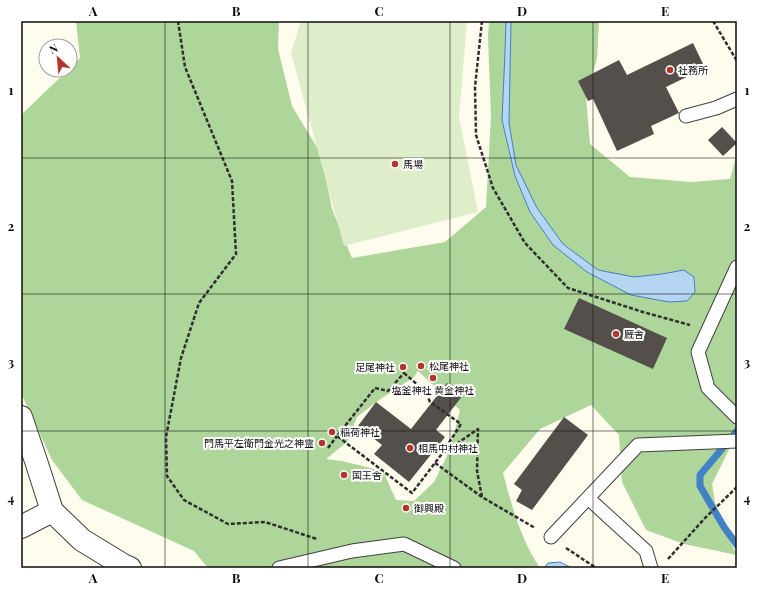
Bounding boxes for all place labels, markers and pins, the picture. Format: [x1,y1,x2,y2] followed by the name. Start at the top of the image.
[678,63,708,77] place label: 社務所
[665,65,675,75] marker: 社務所
[403,157,423,171] place label: 馬場
[390,159,400,169] marker: 馬場
[624,327,644,341] place label: 厩舎
[611,329,621,339] marker: 厩舎
[429,359,469,373] place label: 松尾神社
[355,360,395,374] place label: 足尾神社
[416,361,426,371] marker: 松尾神社
[398,362,408,372] marker: 足尾神社
[428,373,438,383] marker: 塩釜神社 黄金神社
[392,383,474,397] place label: 塩釜神社 黄金神社
[340,425,380,439] place label: 稲荷神社
[327,427,337,437] marker: 稲荷神社
[204,436,314,450] place label: 門馬平左衛門金光之神霊
[317,438,327,448] marker: 門馬平左衛門金光之神霊
[418,441,478,455] place label: 相馬中村神社
[405,443,415,453] marker: 相馬中村神社
[352,468,382,482] place label: 国王舎
[339,470,349,480] marker: 国王舎
[414,501,444,515] place label: 御興殿
[401,503,411,513] marker: 御興殿

